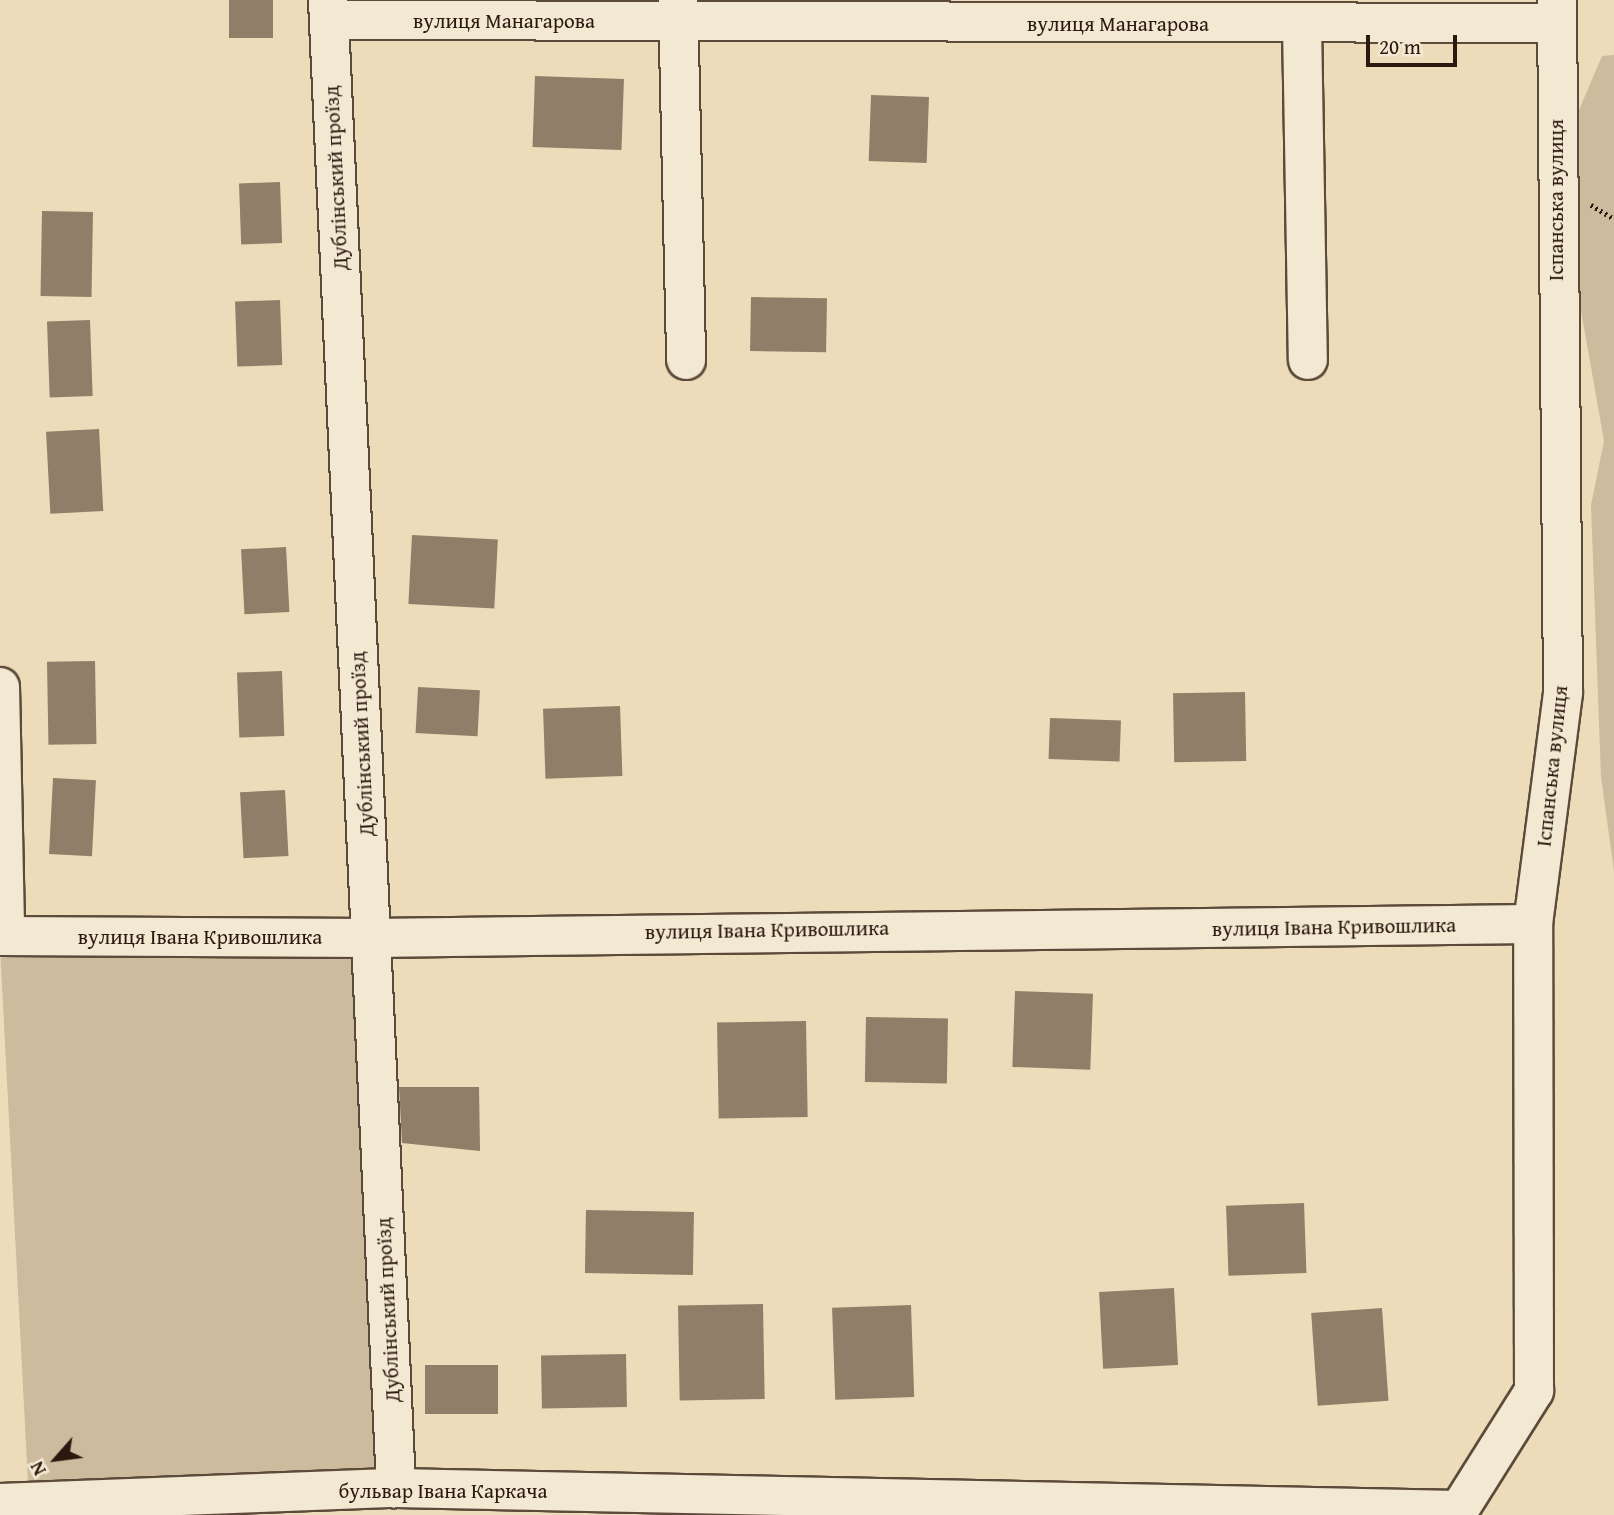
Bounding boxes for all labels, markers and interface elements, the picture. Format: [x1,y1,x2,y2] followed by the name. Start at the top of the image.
[413,8,595,34] street label: вулиця Манагарова
[1027,11,1209,37] street label: вулиця Манагарова
[1369,21,1460,65] scale bar
[1379,31,1421,62] text: 20 m
[319,85,353,271] street label: Дублінський проїзд
[1543,119,1569,281] street label: Іспанська вулиця
[345,651,379,837] street label: Дублінський проїзд
[1531,684,1573,848] street label: Іспанська вулиця
[1212,912,1456,942] street label: вулиця Івана Кривошлика
[645,915,889,945] street label: вулиця Івана Кривошлика
[78,924,322,950] street label: вулиця Івана Кривошлика
[371,1217,405,1403] street label: Дублінський проїзд
[21,1424,91,1494] north arrow
[22,1457,53,1481] text: N
[338,1478,548,1504] street label: бульвар Івана Каркача

